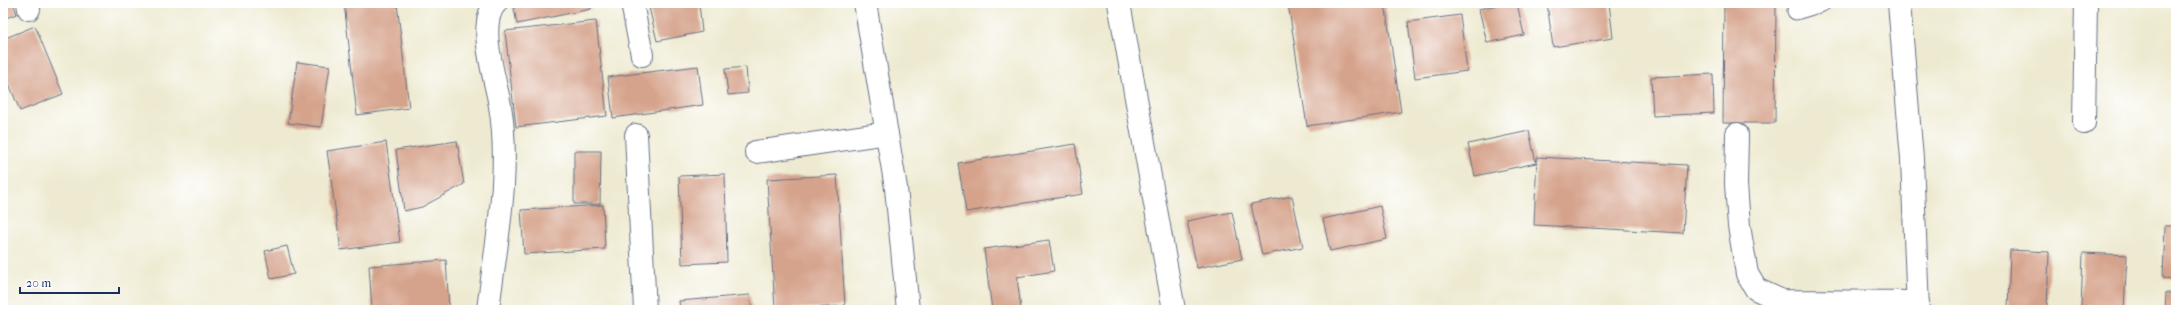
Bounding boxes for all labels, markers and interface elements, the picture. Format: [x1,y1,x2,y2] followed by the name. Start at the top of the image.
[20,269,119,295] scale bar
[26,276,51,290] text: 20 m

